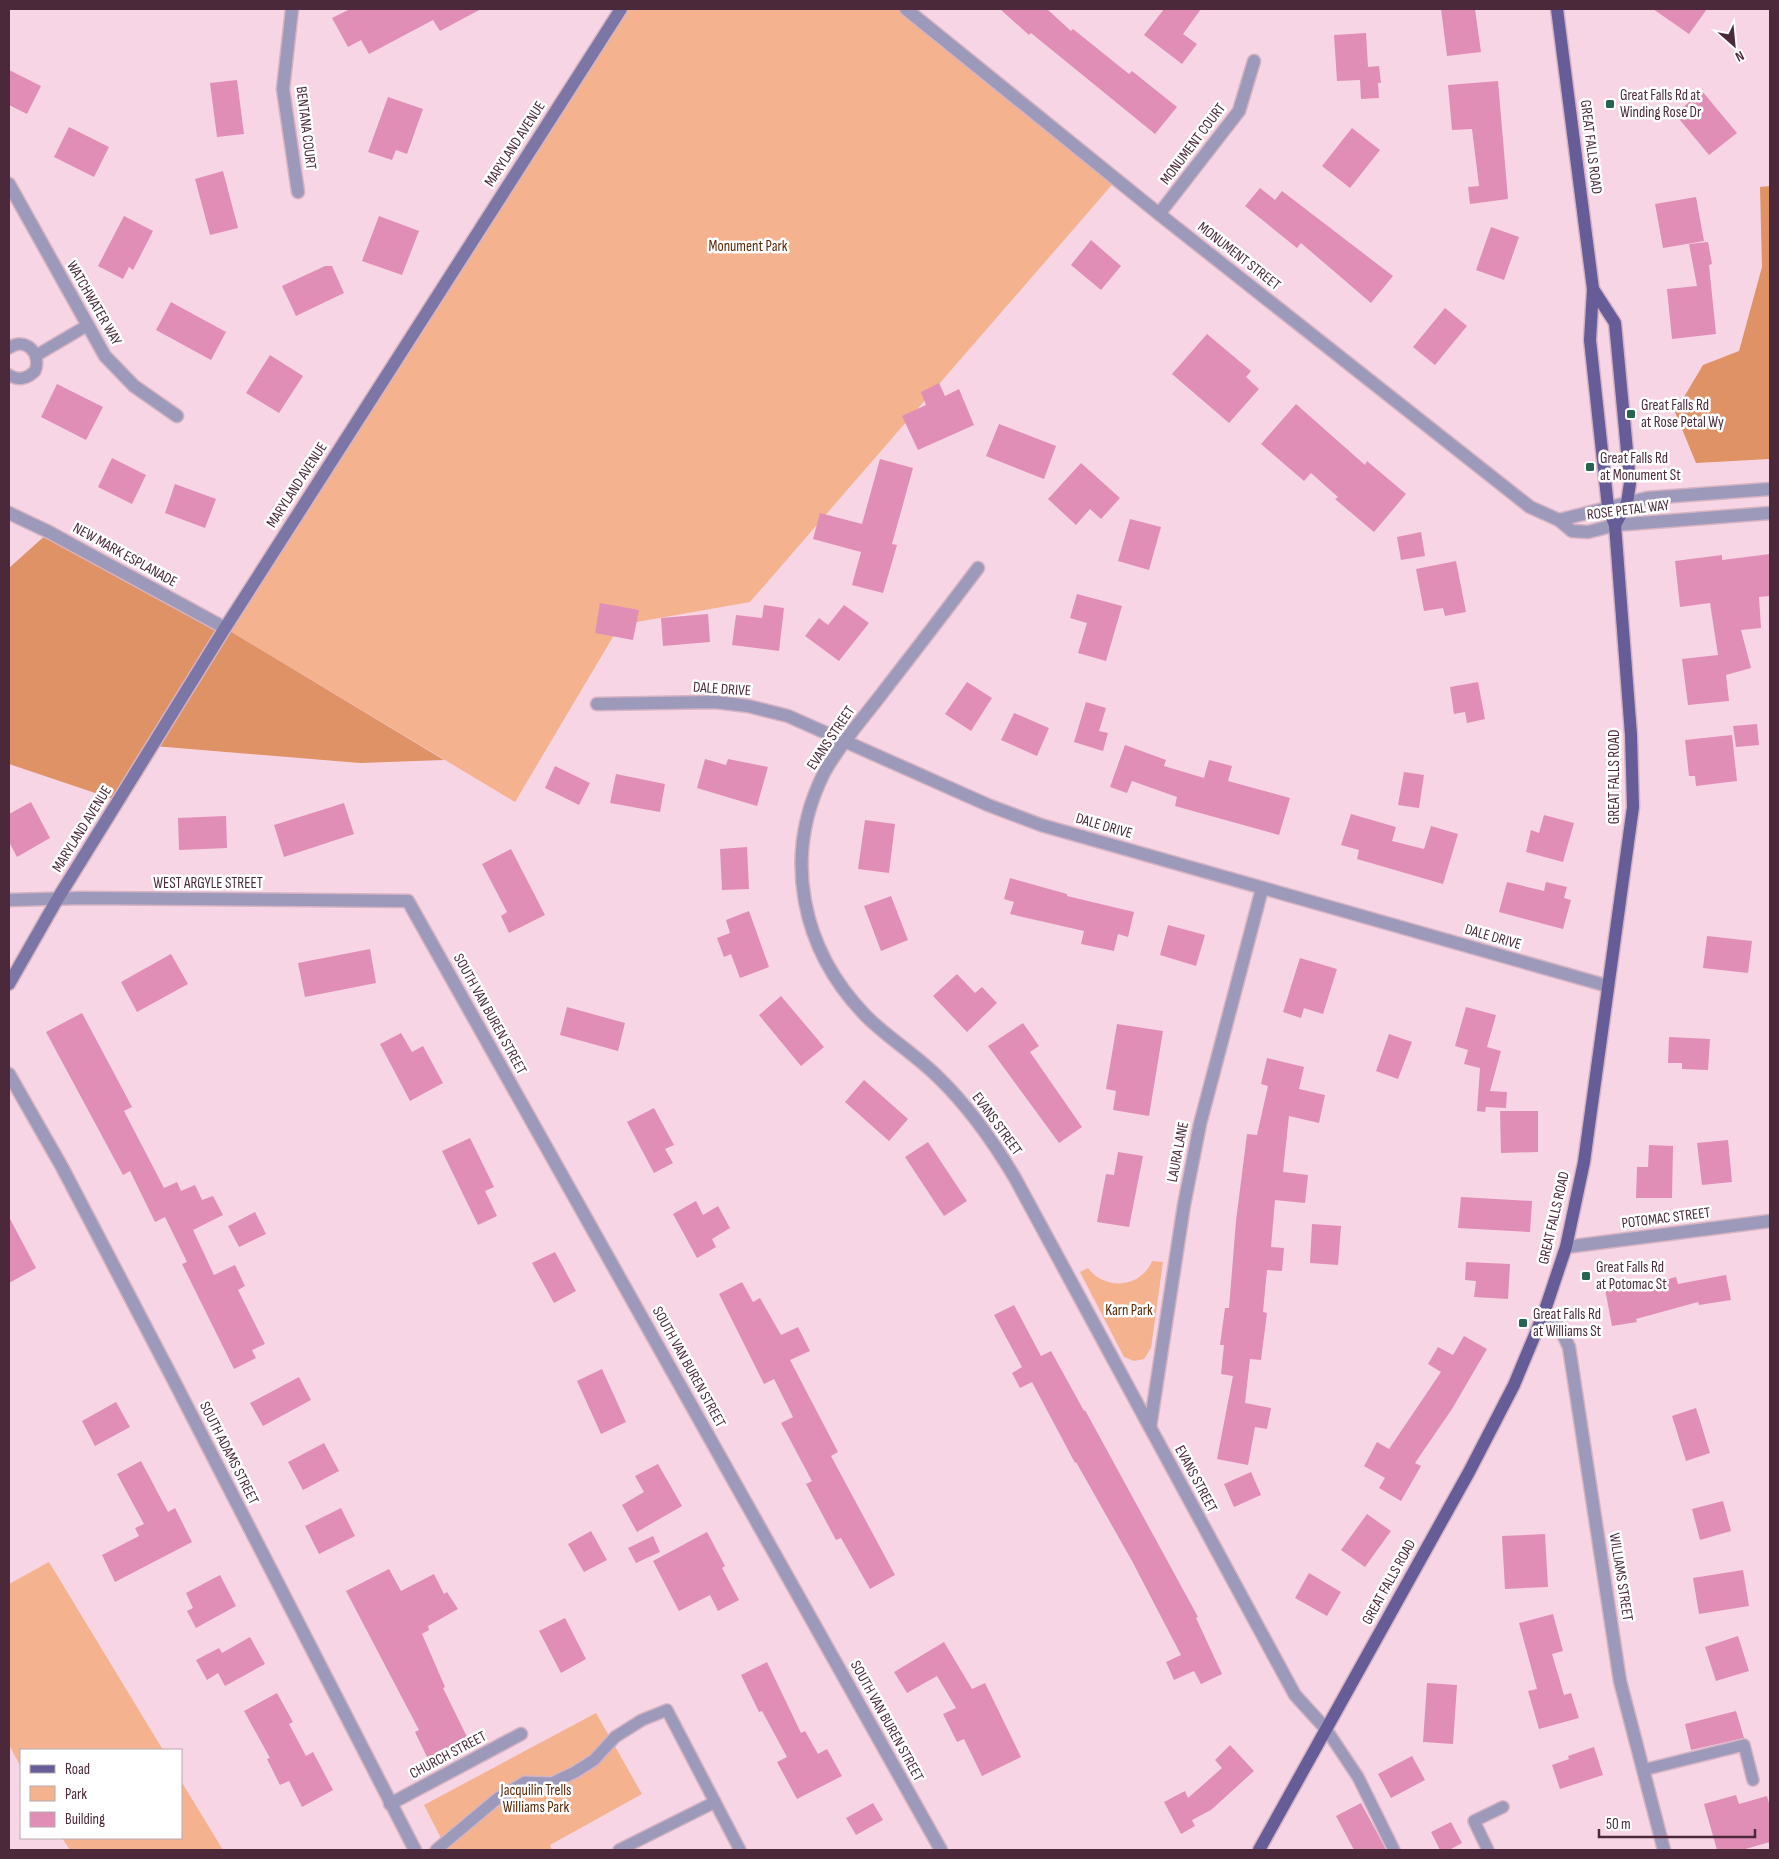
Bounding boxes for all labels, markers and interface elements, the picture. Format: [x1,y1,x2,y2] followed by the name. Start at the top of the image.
[1709,20,1759,70] north arrow
[1732,47,1747,65] text: N
[291,85,321,171] street label: BENTANA COURT
[1620,86,1702,122] place label: Great Falls Rd at Winding Rose Dr
[480,98,550,190] street label: MARYLAND AVENUE
[1604,98,1616,110] marker: Great Falls Rd at Winding Rose Dr
[1156,99,1230,189] street label: MONUMENT COURT
[1576,99,1606,195] street label: GREAT FALLS ROAD
[1194,218,1284,294] street label: MONUMENT STREET
[709,237,788,256] park label: Monument Park
[62,257,126,349] street label: WATCHWATER WAY
[1641,396,1724,432] place label: Great Falls Rd at Rose Petal Wy
[1625,408,1637,420] marker: Great Falls Rd at Rose Petal Wy
[262,439,332,531] street label: MARYLAND AVENUE
[1600,449,1681,485] place label: Great Falls Rd at Monument St
[1584,461,1596,473] marker: Great Falls Rd at Monument St
[1586,495,1671,524] street label: ROSE PETAL WAY
[70,519,180,591] street label: NEW MARK ESPLANADE
[692,678,752,700] street label: DALE DRIVE
[803,702,859,774] street label: EVANS STREET
[1605,730,1624,824] street label: GREAT FALLS ROAD
[48,782,116,876] street label: MARYLAND AVENUE
[1074,809,1134,843] street label: DALE DRIVE
[153,874,263,893] street label: WEST ARGYLE STREET
[1463,920,1523,954] street label: DALE DRIVE
[449,950,531,1078] street label: SOUTH VAN BUREN STREET
[968,1089,1026,1159] street label: EVANS STREET
[1163,1120,1193,1184] street label: LAURA LANE
[1534,1170,1574,1266] street label: GREAT FALLS ROAD
[1620,1203,1712,1233] street label: POTOMAC STREET
[1596,1258,1667,1294] place label: Great Falls Rd at Potomac St
[1580,1270,1592,1282] marker: Great Falls Rd at Potomac St
[1105,1301,1153,1320] park label: Karn Park
[648,1303,730,1431] street label: SOUTH VAN BUREN STREET
[1533,1305,1602,1341] place label: Great Falls Rd at Williams St
[1517,1317,1529,1329] marker: Great Falls Rd at Williams St
[195,1398,263,1508] street label: SOUTH ADAMS STREET
[1170,1442,1222,1516] street label: EVANS STREET
[1605,1532,1637,1622] street label: WILLIAMS STREET
[1358,1536,1420,1628] street label: GREAT FALLS ROAD
[846,1657,928,1785] street label: SOUTH VAN BUREN STREET
[406,1727,490,1783] street label: CHURCH STREET
[20,1749,182,1839] legend
[65,1760,90,1779] text: Road
[500,1781,571,1817] park label: Jacquilin Trells Williams Park
[65,1785,87,1804] text: Park
[1599,1806,1755,1838] scale bar
[65,1810,105,1829] text: Building
[1606,1815,1631,1834] text: 50 m

